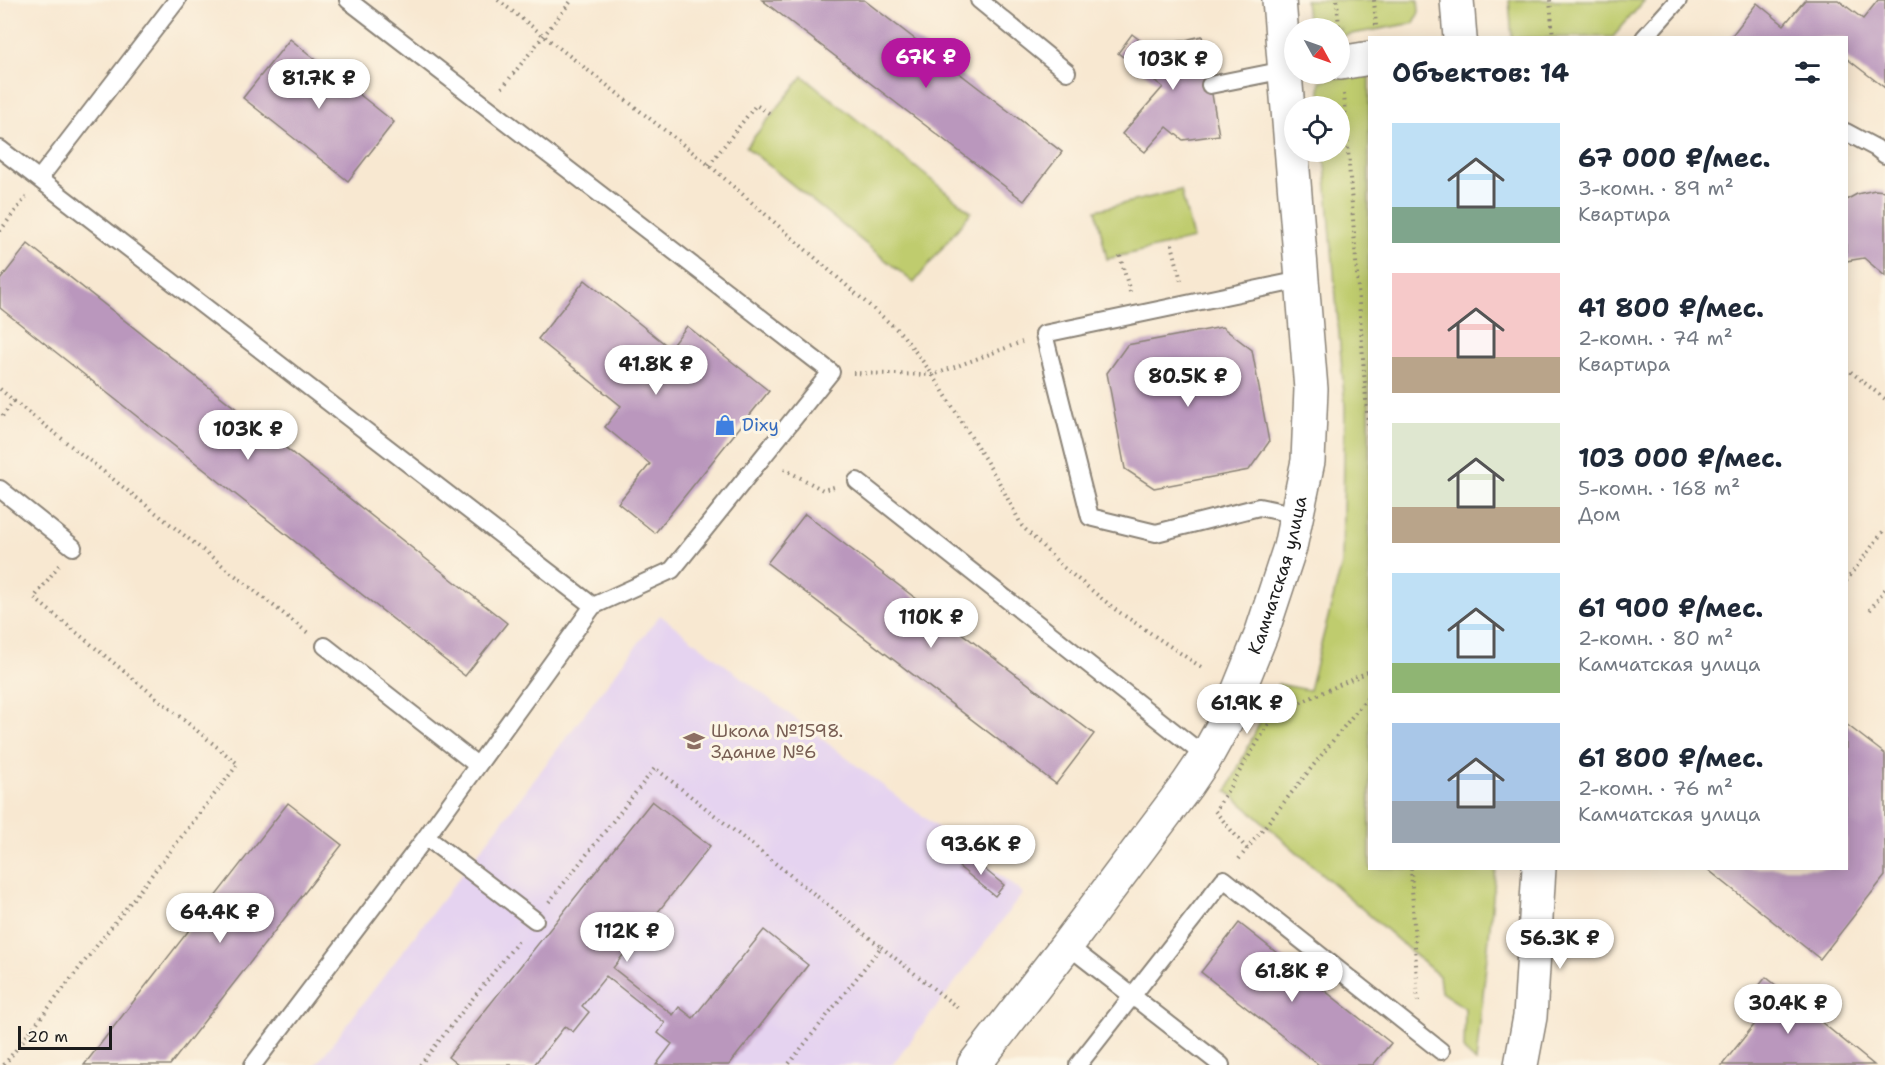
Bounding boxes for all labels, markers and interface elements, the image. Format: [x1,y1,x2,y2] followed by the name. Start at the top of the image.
[1284,18,1350,84] north arrow
[1284,18,1350,162] map controls
[884,38,968,89] pin: 67K ₽
[1124,40,1222,91] pin: 103K ₽
[895,44,957,70] text: 67K ₽
[1138,46,1208,72] text: 103K ₽
[1392,55,1569,90] text: Объектов: 14
[1791,56,1824,89] icon: filters
[264,59,374,110] pin: 81.7K ₽
[282,65,356,91] text: 81.7K ₽
[1284,96,1350,162] button: locate
[1578,140,1770,175] text: 67 000 ₽/мес.
[1440,147,1512,219] icon: home
[1578,175,1734,201] text: 3-комн. · 89 m²
[1578,201,1670,227] text: Квартира
[1578,290,1764,325] text: 41 800 ₽/мес.
[1440,297,1512,369] icon: home
[1578,325,1733,351] text: 2-комн. · 74 m²
[601,345,711,396] pin: 41.8K ₽
[619,351,693,377] text: 41.8K ₽
[1578,351,1670,377] text: Квартира
[1133,357,1243,408] pin: 80.5K ₽
[1148,363,1228,389] text: 80.5K ₽
[199,410,297,461] pin: 103K ₽
[713,413,737,437] shop icon: Dixy
[742,413,779,437] place label: Dixy
[213,416,283,442] text: 103K ₽
[1578,440,1783,475] text: 103 000 ₽/мес.
[1440,447,1512,519] icon: home
[1578,475,1740,501] text: 5-комн. · 168 m²
[1242,494,1312,658] street label: Камчатская улица
[1578,501,1620,527] text: Дом
[1578,590,1763,625] text: 61 900 ₽/мес.
[1440,597,1512,669] icon: home
[882,598,980,649] pin: 110K ₽
[898,604,964,630] text: 110K ₽
[1578,625,1733,651] text: 2-комн. · 80 m²
[1578,651,1761,677] text: Камчатская улица
[1192,684,1302,735] pin: 61.9K ₽
[1211,690,1283,716] text: 61.9K ₽
[711,719,843,764] place label: Школа №1598. Здание №6
[682,729,706,753] school or university icon: Школа №1598. Здание №6
[1578,740,1764,775] text: 61 800 ₽/мес.
[1440,747,1512,819] icon: home
[1578,775,1733,801] text: 2-комн. · 76 m²
[1578,801,1761,827] text: Камчатская улица
[926,825,1036,876] pin: 93.6K ₽
[940,831,1022,857] text: 93.6K ₽
[165,893,275,944] pin: 64.4K ₽
[180,899,260,925] text: 64.4K ₽
[578,912,676,963] pin: 112K ₽
[594,918,660,944] text: 112K ₽
[1505,919,1615,970] pin: 56.3K ₽
[1520,925,1600,951] text: 56.3K ₽
[1237,952,1347,1003] pin: 61.8K ₽
[1255,958,1329,984] text: 61.8K ₽
[1733,984,1843,1035] pin: 30.4K ₽
[1748,990,1828,1016] text: 30.4K ₽
[18,1023,112,1050] scale bar
[27,1026,68,1047] text: 20 m

